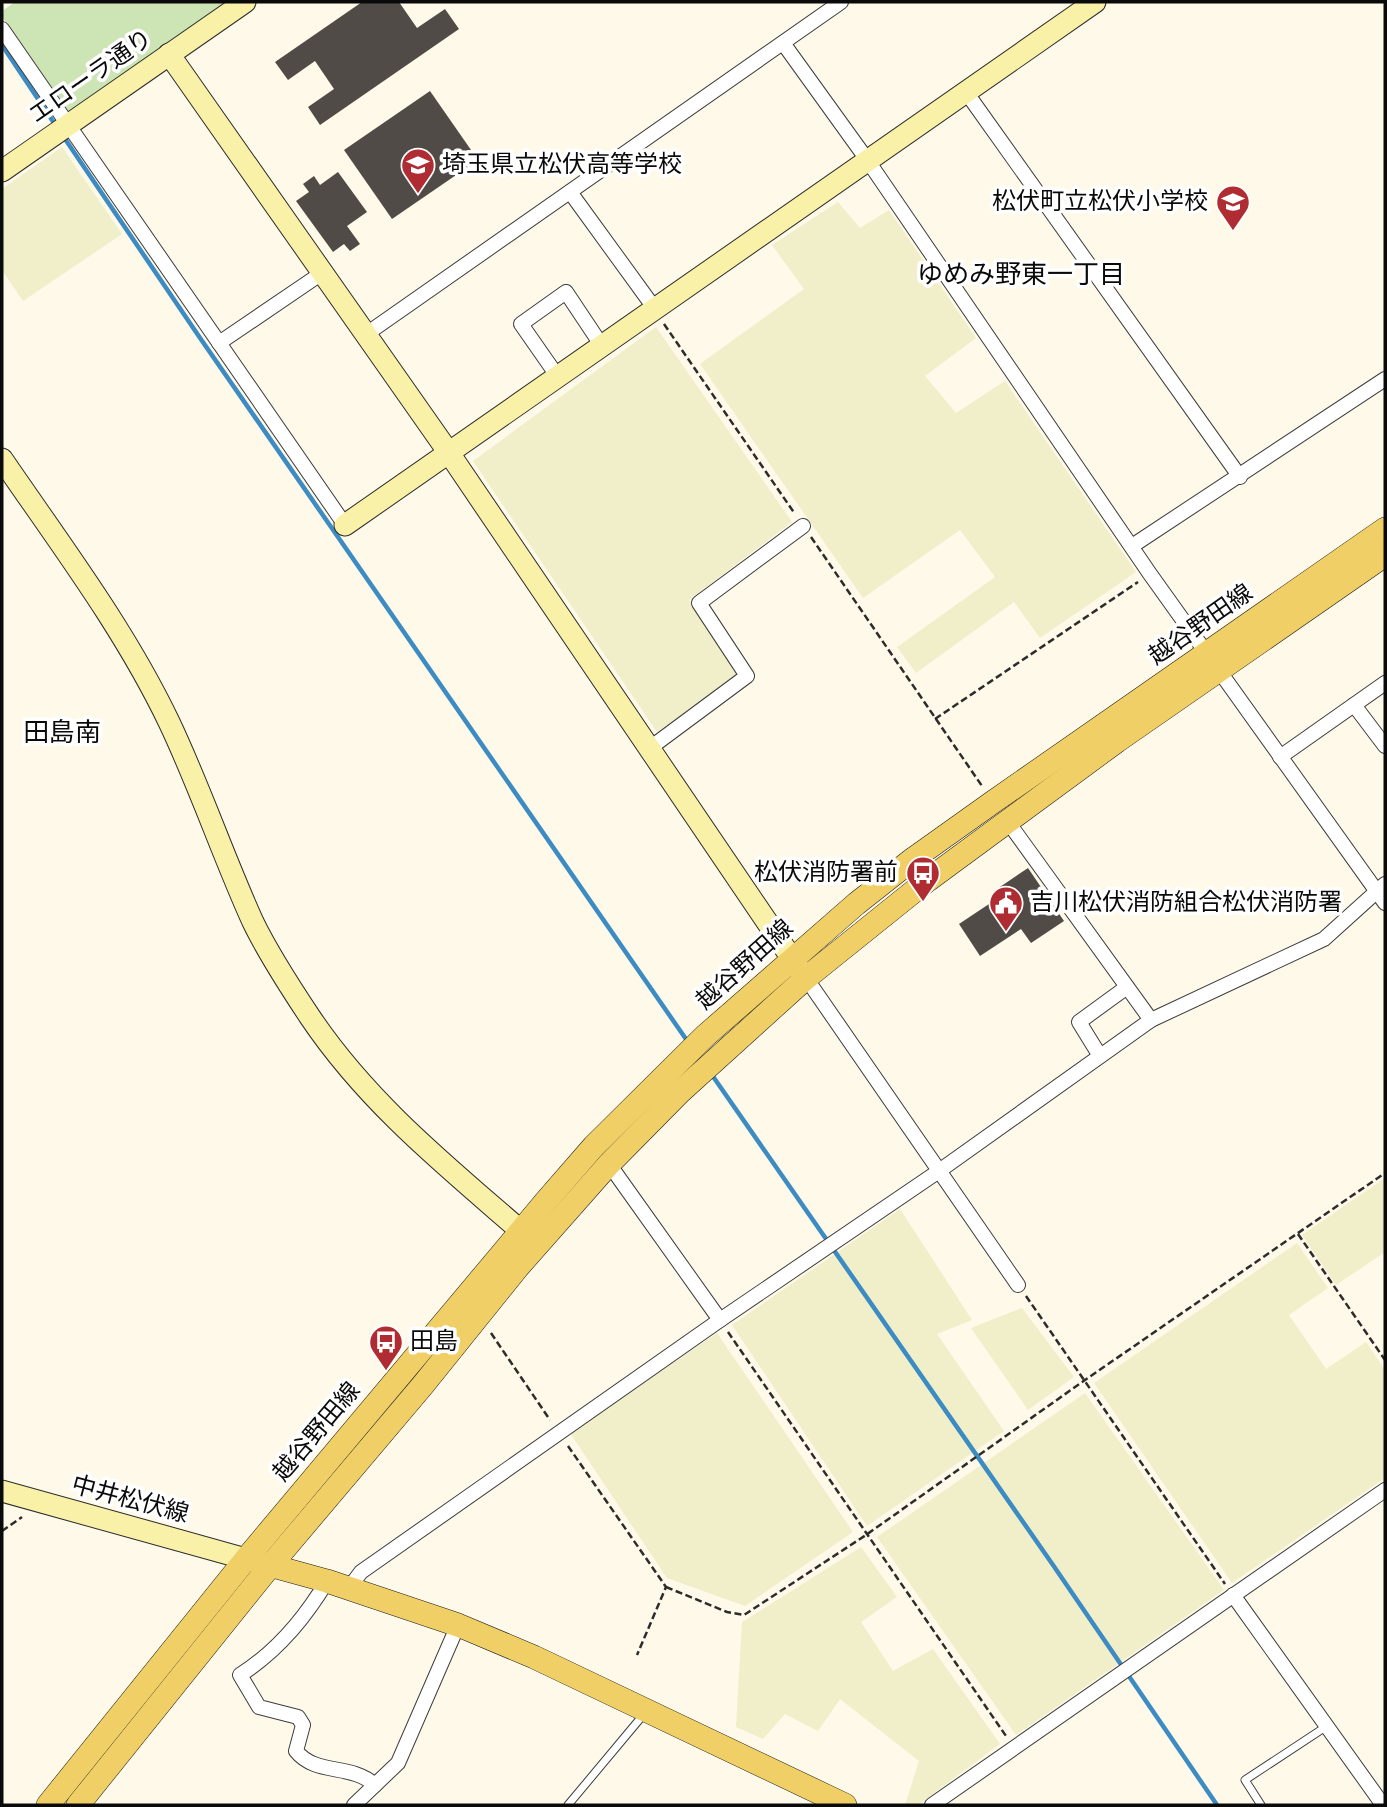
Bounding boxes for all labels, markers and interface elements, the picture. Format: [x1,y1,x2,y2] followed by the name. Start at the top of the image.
[22,21,160,133] street label: エローラ通り
[399,146,437,195] school or university icon: 埼玉県立松伏高等学校
[442,147,682,183] place label: 埼玉県立松伏高等学校
[1214,183,1252,232] school or university icon: 松伏町立松伏小学校
[992,184,1208,220] place label: 松伏町立松伏小学校
[917,255,1125,295] district label: ゆめみ野東一丁目
[1142,576,1260,674] street label: 越谷野田線
[23,713,101,753] district label: 田島南
[904,854,942,903] bus stop icon: 松伏消防署前
[754,855,898,891] place label: 松伏消防署前
[987,884,1025,933] public building icon: 吉川松伏消防組合松伏消防署
[1030,885,1342,921] place label: 吉川松伏消防組合松伏消防署
[688,911,802,1019] street label: 越谷野田線
[367,1323,405,1372] bus stop icon: 田島
[410,1324,458,1360] place label: 田島
[265,1374,369,1490] street label: 越谷野田線
[67,1467,193,1533] street label: 中井松伏線

